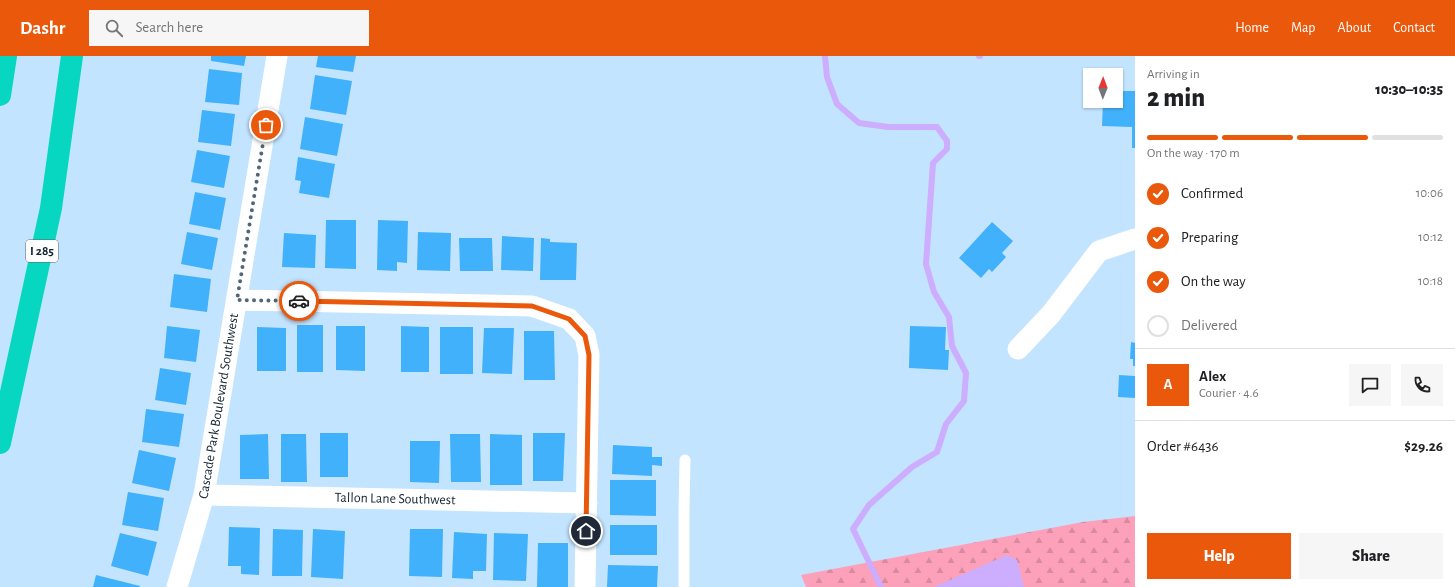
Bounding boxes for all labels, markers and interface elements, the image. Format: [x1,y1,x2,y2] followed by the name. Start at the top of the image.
[89,10,369,46] search box
[103,17,125,39] icon: search
[20,19,65,38] text: Dashr
[135,20,203,35] text: Search here
[1235,21,1269,35] text: Home
[1291,21,1315,35] text: Map
[1337,21,1371,35] text: About
[1393,21,1435,35] text: Contact
[1083,68,1123,108] north arrow
[1083,68,1123,108] map controls
[1147,68,1200,81] text: Arriving in
[1375,82,1443,97] text: 10:30–10:35
[1147,85,1205,111] text: 2 min
[249,108,283,142] pin
[255,114,277,136] icon: bag
[1147,147,1240,160] text: On the way · 170 m
[1147,183,1169,205] icon: check
[1181,186,1243,201] text: Confirmed
[1416,187,1443,200] text: 10:06
[1147,227,1169,249] icon: check
[1181,230,1238,245] text: Preparing
[1418,231,1443,244] text: 10:12
[26,240,58,262] road number: I 285
[1147,271,1169,293] icon: check
[1181,274,1246,289] text: On the way
[1418,275,1443,288] text: 10:18
[279,281,319,321] courier
[288,290,310,312] icon: car
[196,312,241,501] street label: Cascade Park Boulevard Southwest
[1181,318,1238,333] text: Delivered
[1349,364,1391,406] button: chat
[1401,364,1443,406] button: phone
[1199,369,1226,384] text: Alex
[1163,377,1173,392] text: A
[1199,387,1259,400] text: Courier · 4.6
[1147,439,1219,454] text: Order #6436
[1404,439,1443,454] text: $29.26
[334,491,456,507] street label: Tallon Lane Southwest
[569,514,603,548] pin
[575,520,597,542] icon: home
[1147,533,1291,579] button: Help
[1299,533,1443,579] button: Share

